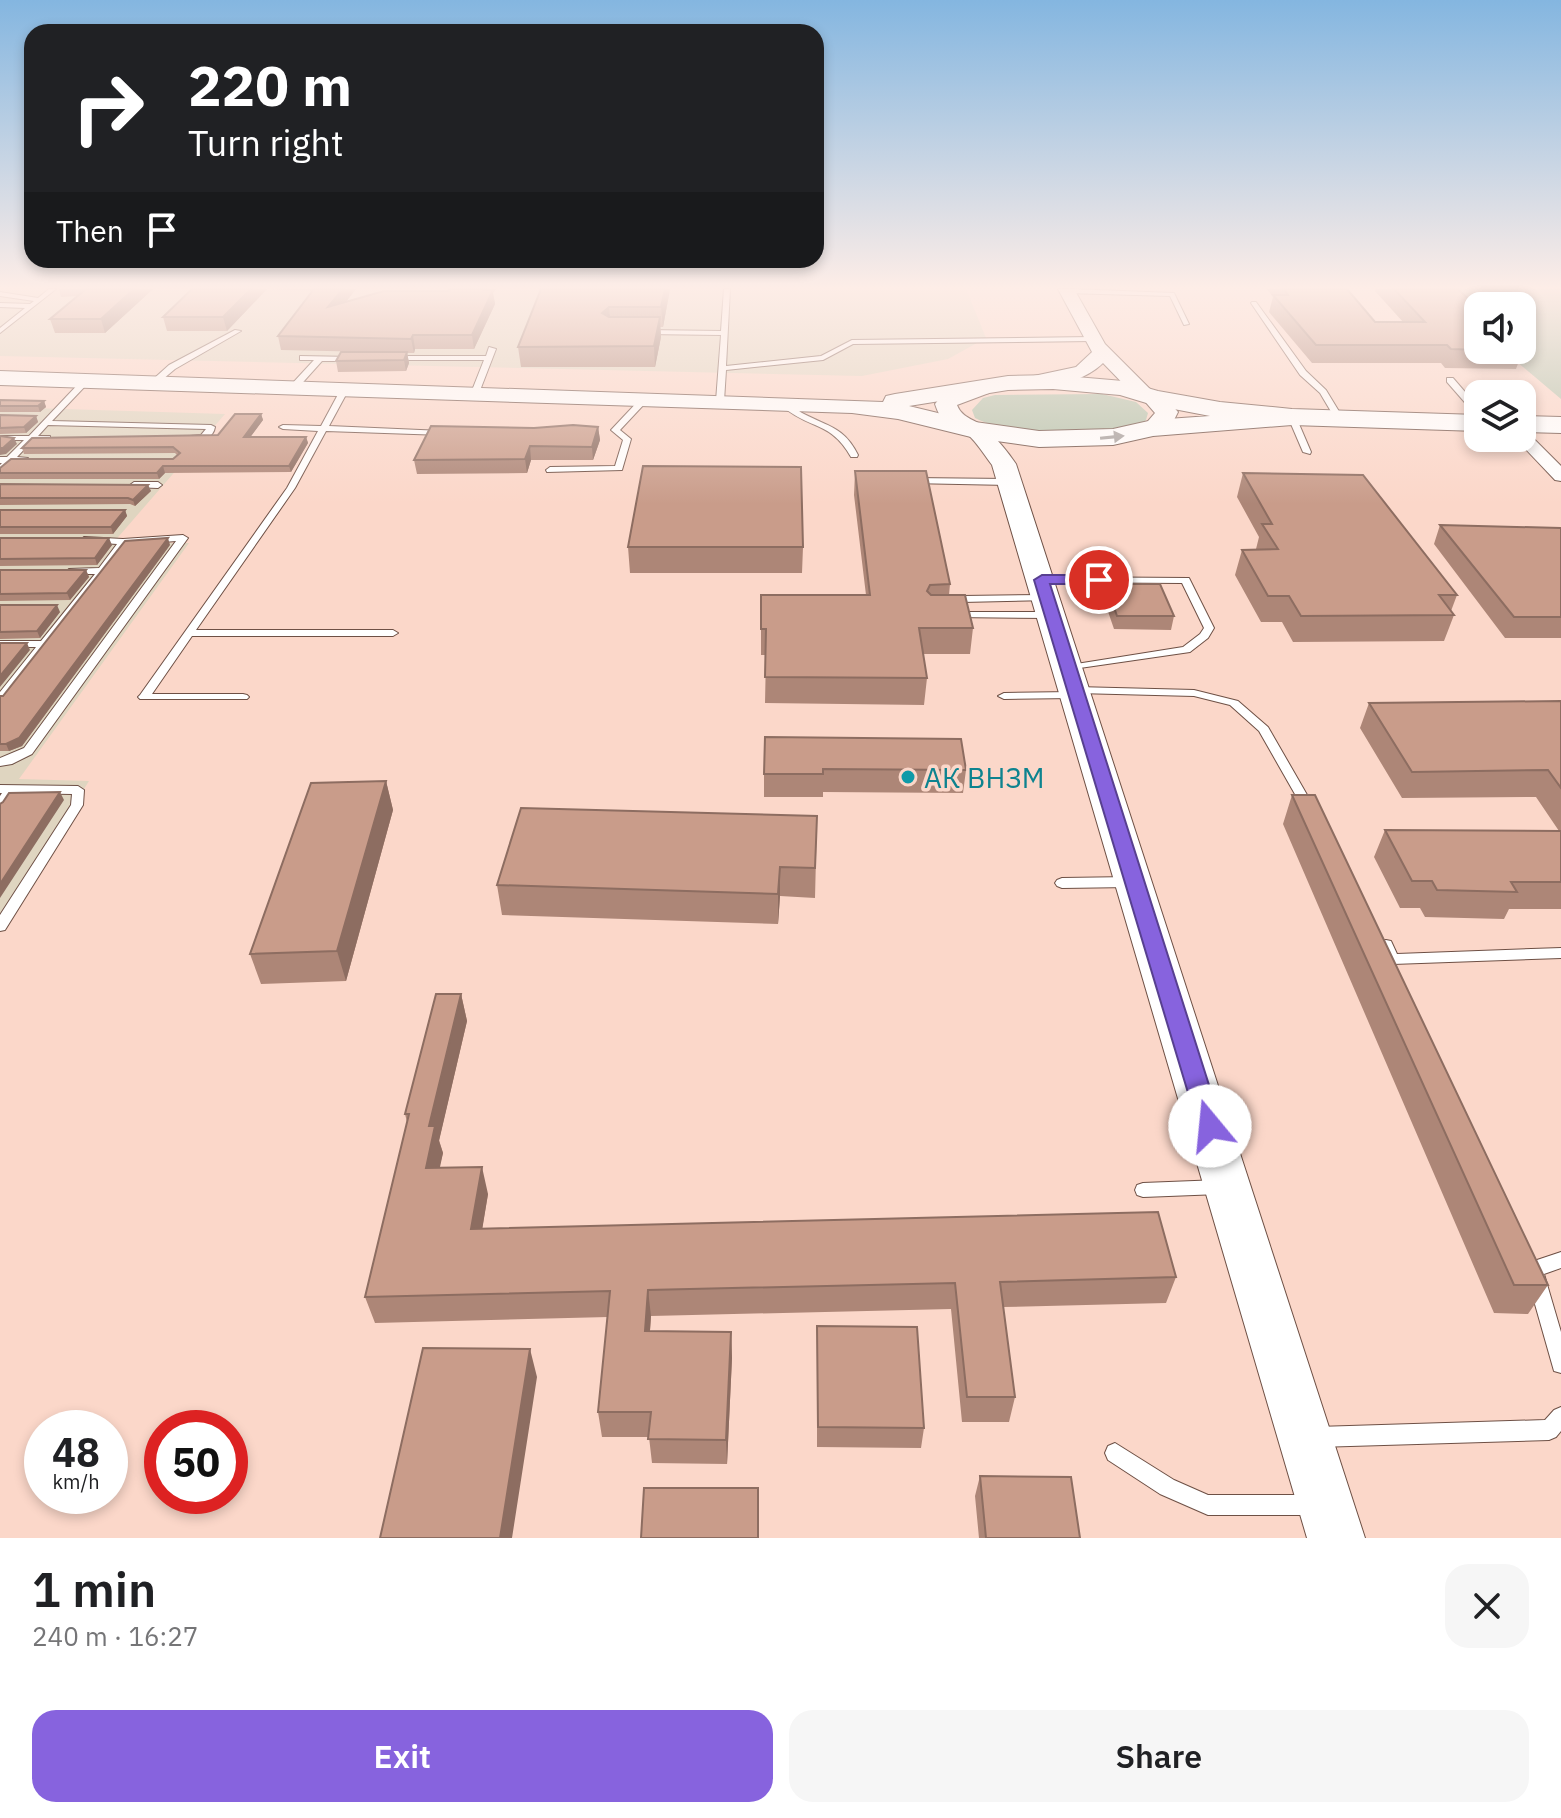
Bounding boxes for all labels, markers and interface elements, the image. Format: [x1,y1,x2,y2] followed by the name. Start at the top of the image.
[188,49,352,121] text: 220 m
[56,56,160,160] icon: right
[188,119,344,166] text: Turn right
[140,208,184,252] icon: arrive
[56,211,124,250] text: Then
[1464,292,1536,452] map controls
[1464,292,1536,364] button: sound
[1464,380,1536,452] button: layers
[1100,430,1125,443] one-way arrow
[1065,546,1133,614] pin
[1077,558,1121,602] icon: arrive
[924,759,1045,796] place label: АК ВНЗМ
[899,768,917,786] marker: АК ВНЗМ
[1168,1084,1252,1168] position arrow
[144,1410,248,1514] speed limit sign: 50
[52,1426,100,1478] text: 48
[52,1468,100,1495] text: km/h
[32,1558,156,1620] text: 1 min
[1445,1564,1529,1648] button: close
[32,1619,198,1653] text: 240 m · 16:27
[32,1710,773,1802] button: Exit
[789,1710,1529,1802] button: Share

